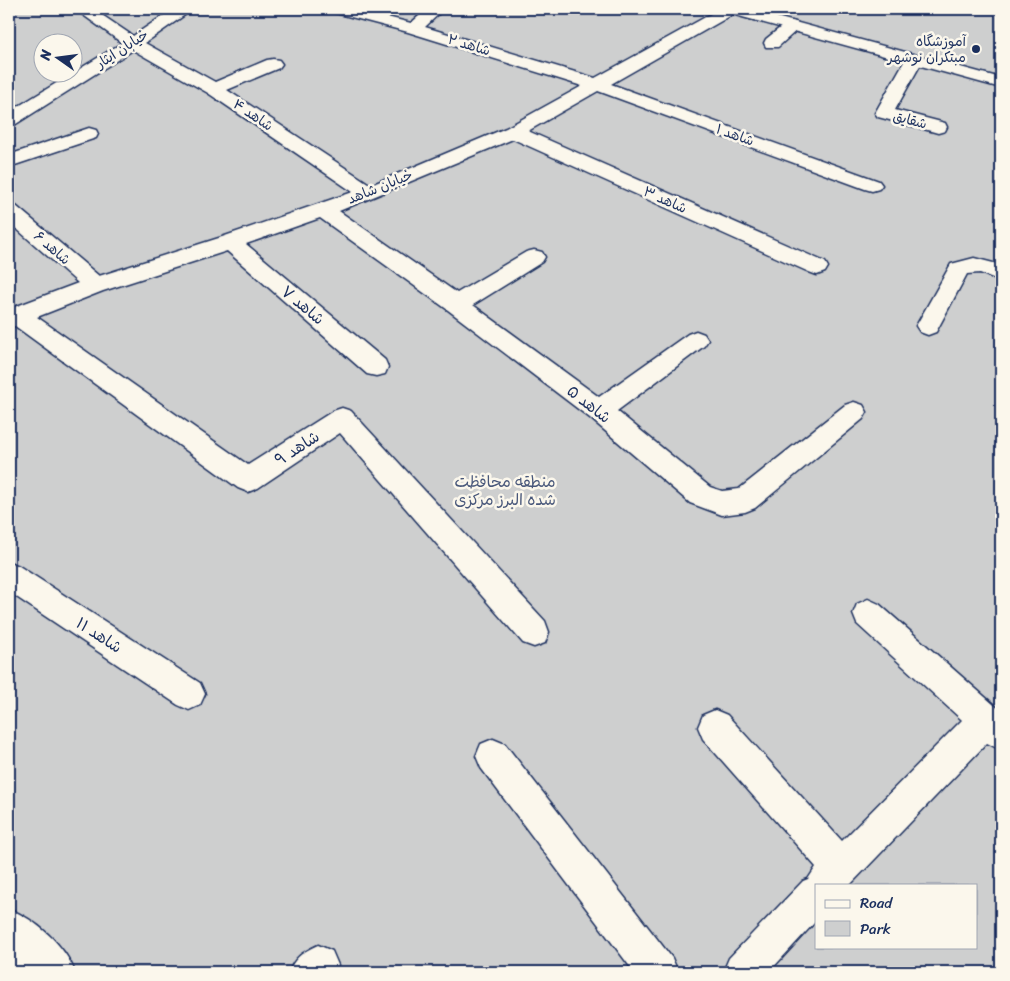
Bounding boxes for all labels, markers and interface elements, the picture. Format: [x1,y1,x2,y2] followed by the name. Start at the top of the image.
[90,22,154,76] street label: خیابان ایثار
[444,27,494,63] street label: شاهد ۲
[886,29,967,70] place label: آموزشگاه مبتکران نوشهر
[32,32,82,82] north arrow
[970,43,982,55] marker: آموزشگاه مبتکران نوشهر
[32,47,59,64] text: N
[227,92,279,138] street label: شاهد ۴
[890,103,930,137] street label: شقایق
[712,117,758,153] street label: شاهد ۱
[343,162,417,212] street label: خیابان شاهد
[639,179,691,221] street label: شاهد ۳
[28,225,76,271] street label: شاهد ۶
[274,278,332,332] street label: شاهد ۷
[560,377,618,431] street label: شاهد ۵
[268,422,326,474] street label: شاهد ۹
[454,467,556,514] park label: منطقه محافظت شده البرز مرکزی
[70,609,128,661] street label: شاهد ۱۱
[815,884,978,948] legend
[860,890,893,916] text: Road
[860,916,891,942] text: Park

